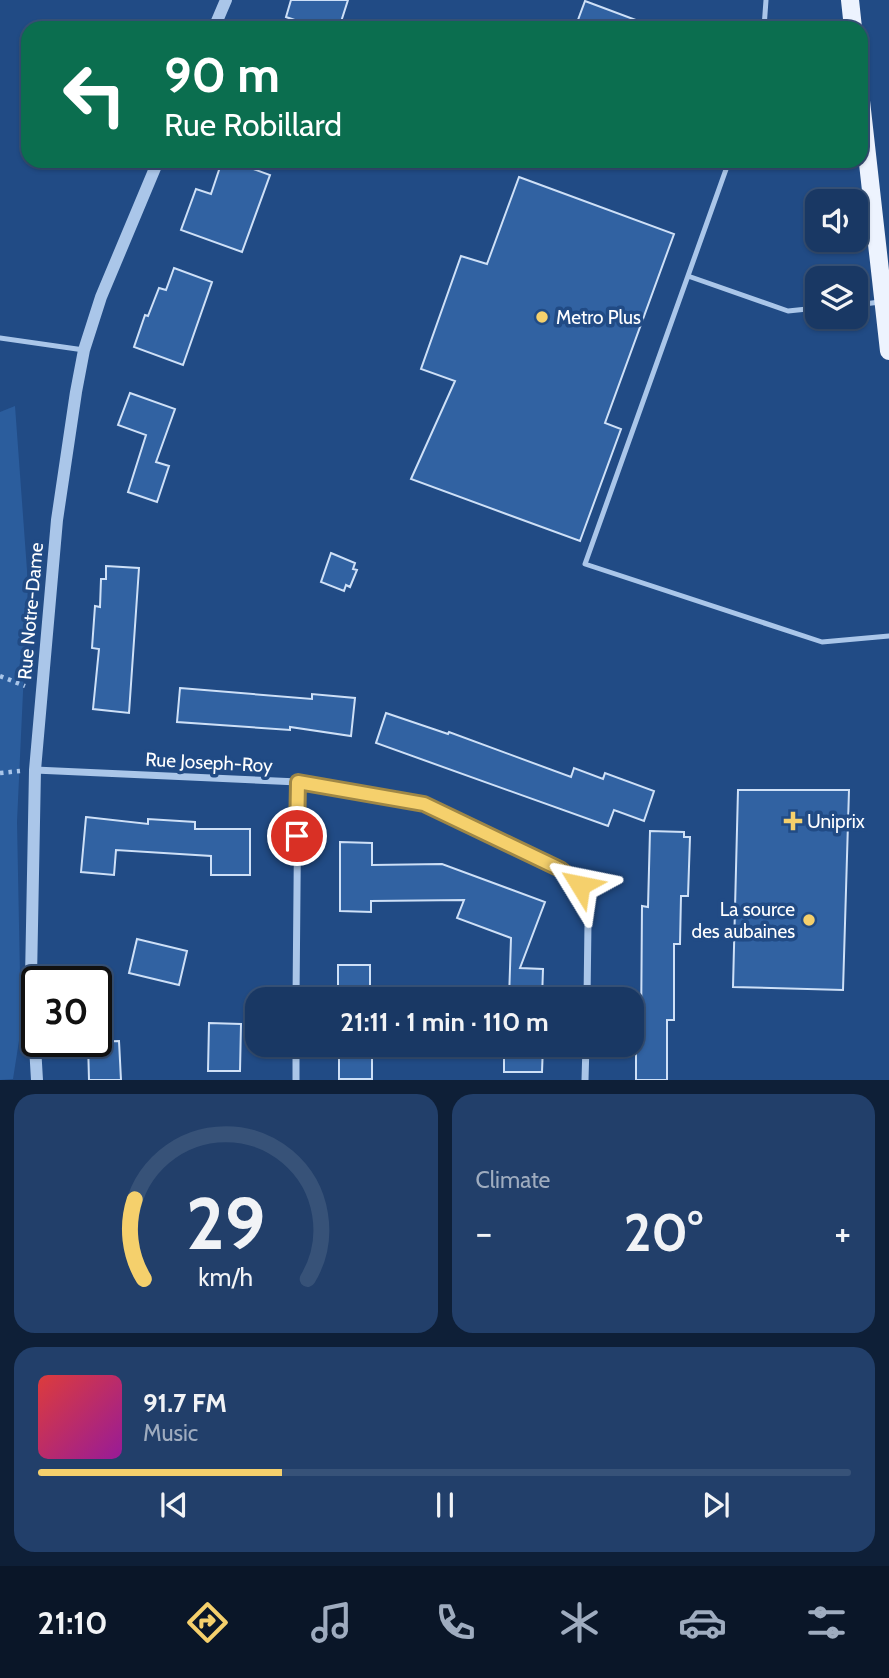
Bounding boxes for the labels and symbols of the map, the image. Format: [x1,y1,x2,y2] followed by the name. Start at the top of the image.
[556,306,641,329] place label: Metro Plus
[534,309,550,325] marker: Metro Plus
[13,541,48,681] street label: Rue Notre-Dame
[145,748,274,777] street label: Rue Joseph-Roy
[267,806,327,866] pin
[807,810,865,833] place label: Uniprix
[785,813,801,829] marker: Uniprix
[543,848,617,922] position arrow
[692,898,795,943] place label: La source des aubaines
[801,912,817,928] marker: La source des aubaines
[21,966,112,1057] speed limit sign: 30

